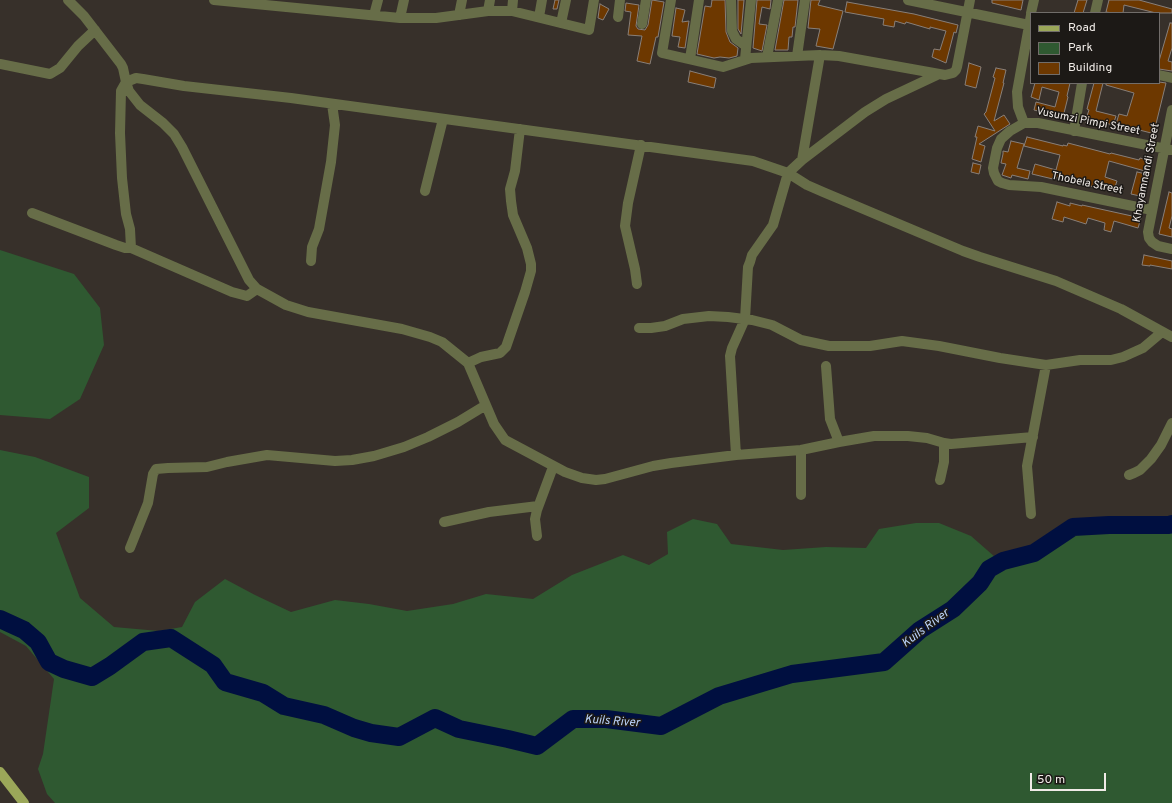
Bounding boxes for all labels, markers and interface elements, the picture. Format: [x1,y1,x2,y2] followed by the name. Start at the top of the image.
[1030,12,1160,84] legend
[1068,20,1096,36] text: Road
[1068,40,1093,56] text: Park
[1068,60,1112,76] text: Building
[1035,105,1141,139] street label: Vusumzi Pimpi Street
[1131,122,1163,224] street label: Khayamnandi Street
[1050,170,1124,198] street label: Thobela Street
[900,607,952,651] water label: Kuils River
[584,713,640,731] water label: Kuils River
[1032,765,1108,791] scale bar
[1037,772,1065,788] text: 50 m

